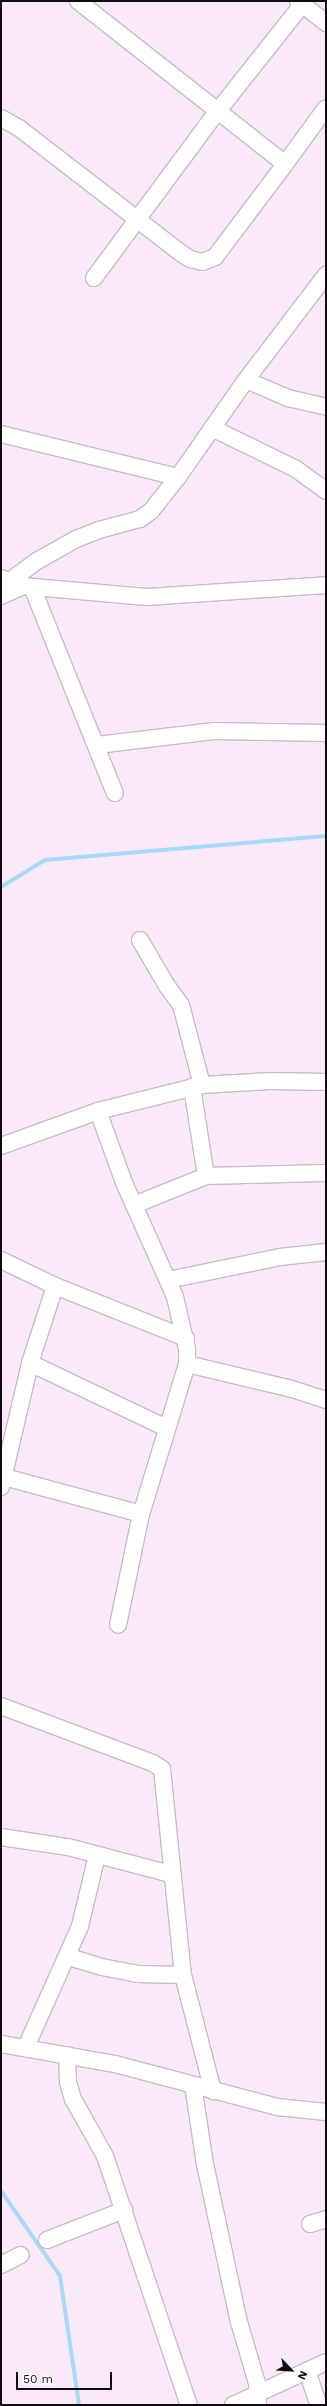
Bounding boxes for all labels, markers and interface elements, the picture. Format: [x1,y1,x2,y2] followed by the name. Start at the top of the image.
[271,2350,311,2390] north arrow
[18,2364,114,2390] scale bar
[295,2369,310,2382] text: N
[23,2372,53,2386] text: 50 m

